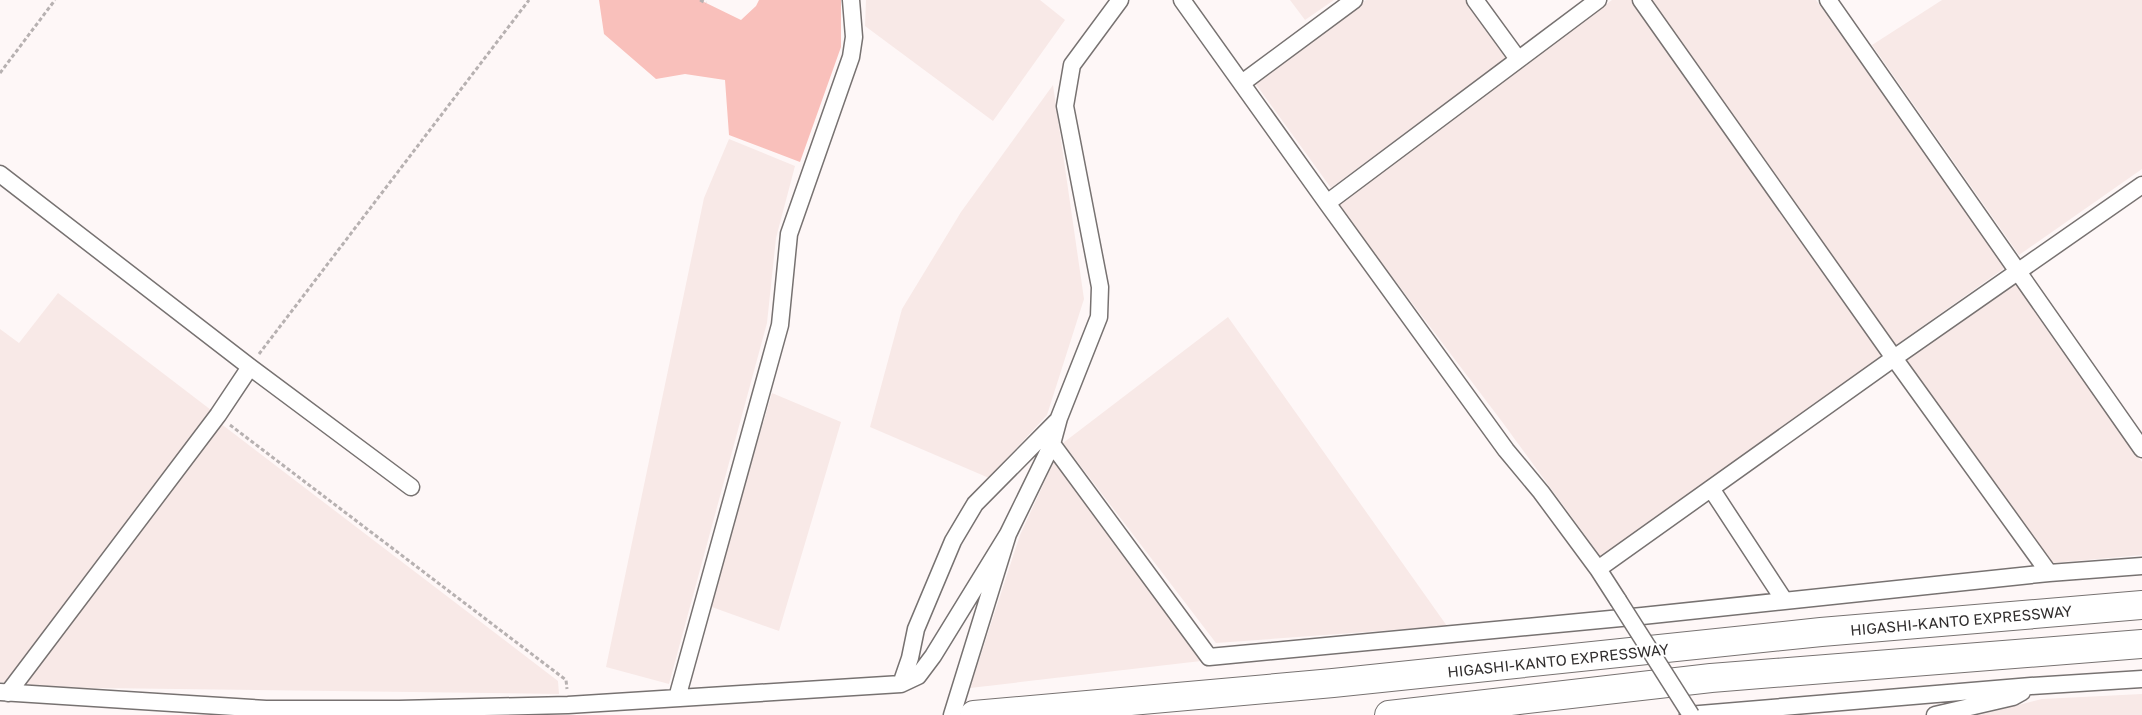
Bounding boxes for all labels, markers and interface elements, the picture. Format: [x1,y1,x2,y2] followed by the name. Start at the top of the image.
[1849,601,2073,639] street label: HIGASHI-KANTO EXPRESSWAY
[1446,639,1670,681] street label: HIGASHI-KANTO EXPRESSWAY

